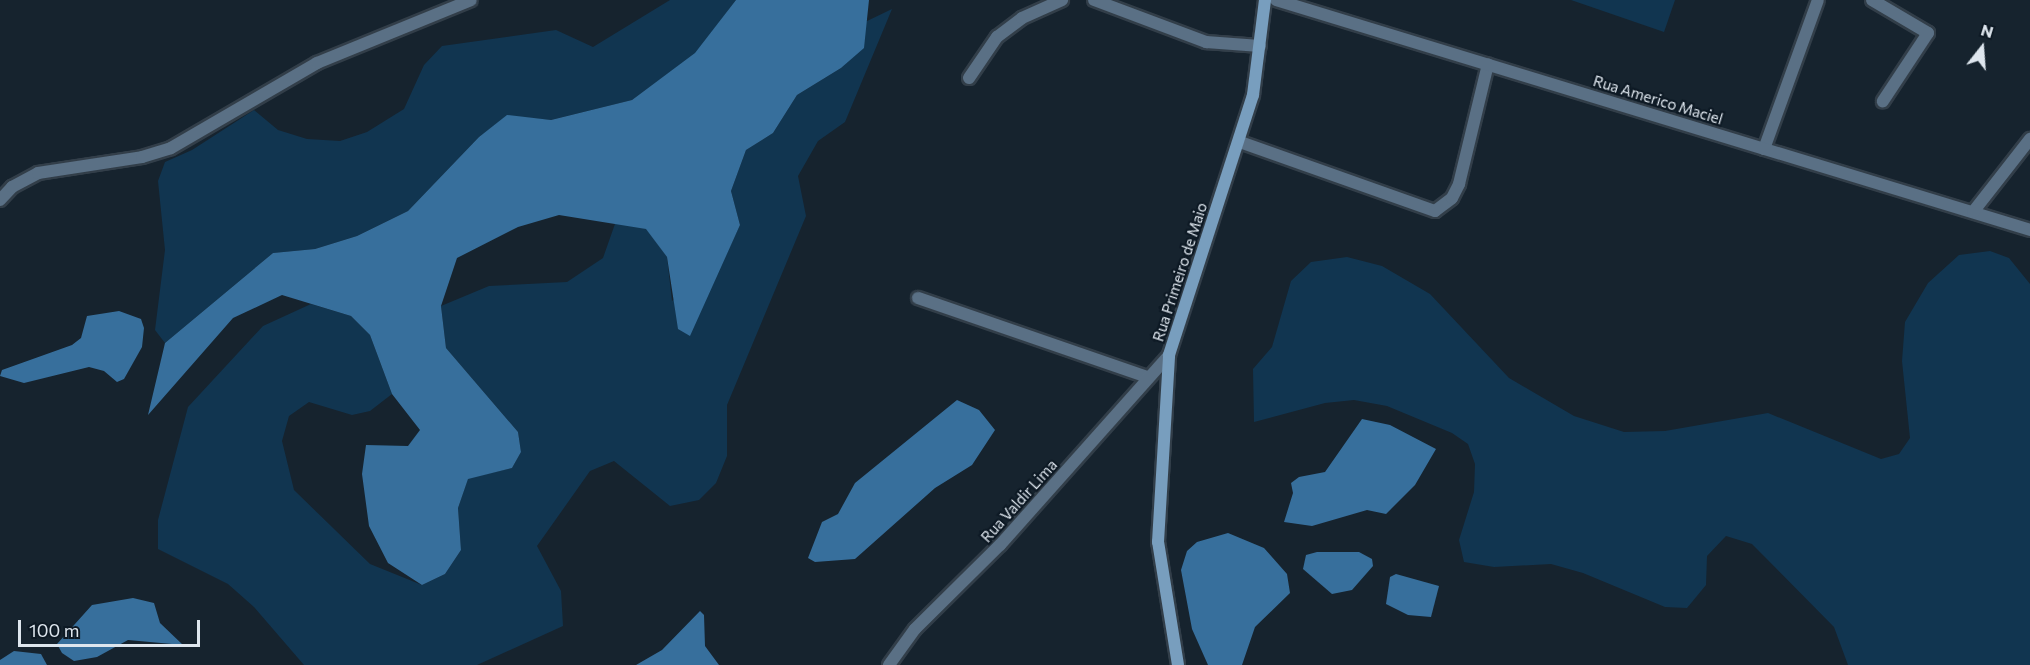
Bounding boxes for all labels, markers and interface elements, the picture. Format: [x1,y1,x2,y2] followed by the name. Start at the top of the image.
[1952,18,2012,78] north arrow
[1979,19,1996,41] text: N
[1591,72,1725,128] street label: Rua Americo Maciel
[1149,200,1211,344] street label: Rua Primeiro de Maio
[977,456,1061,546] street label: Rua Valdir Lima
[21,608,202,646] scale bar
[29,619,79,641] text: 100 m

